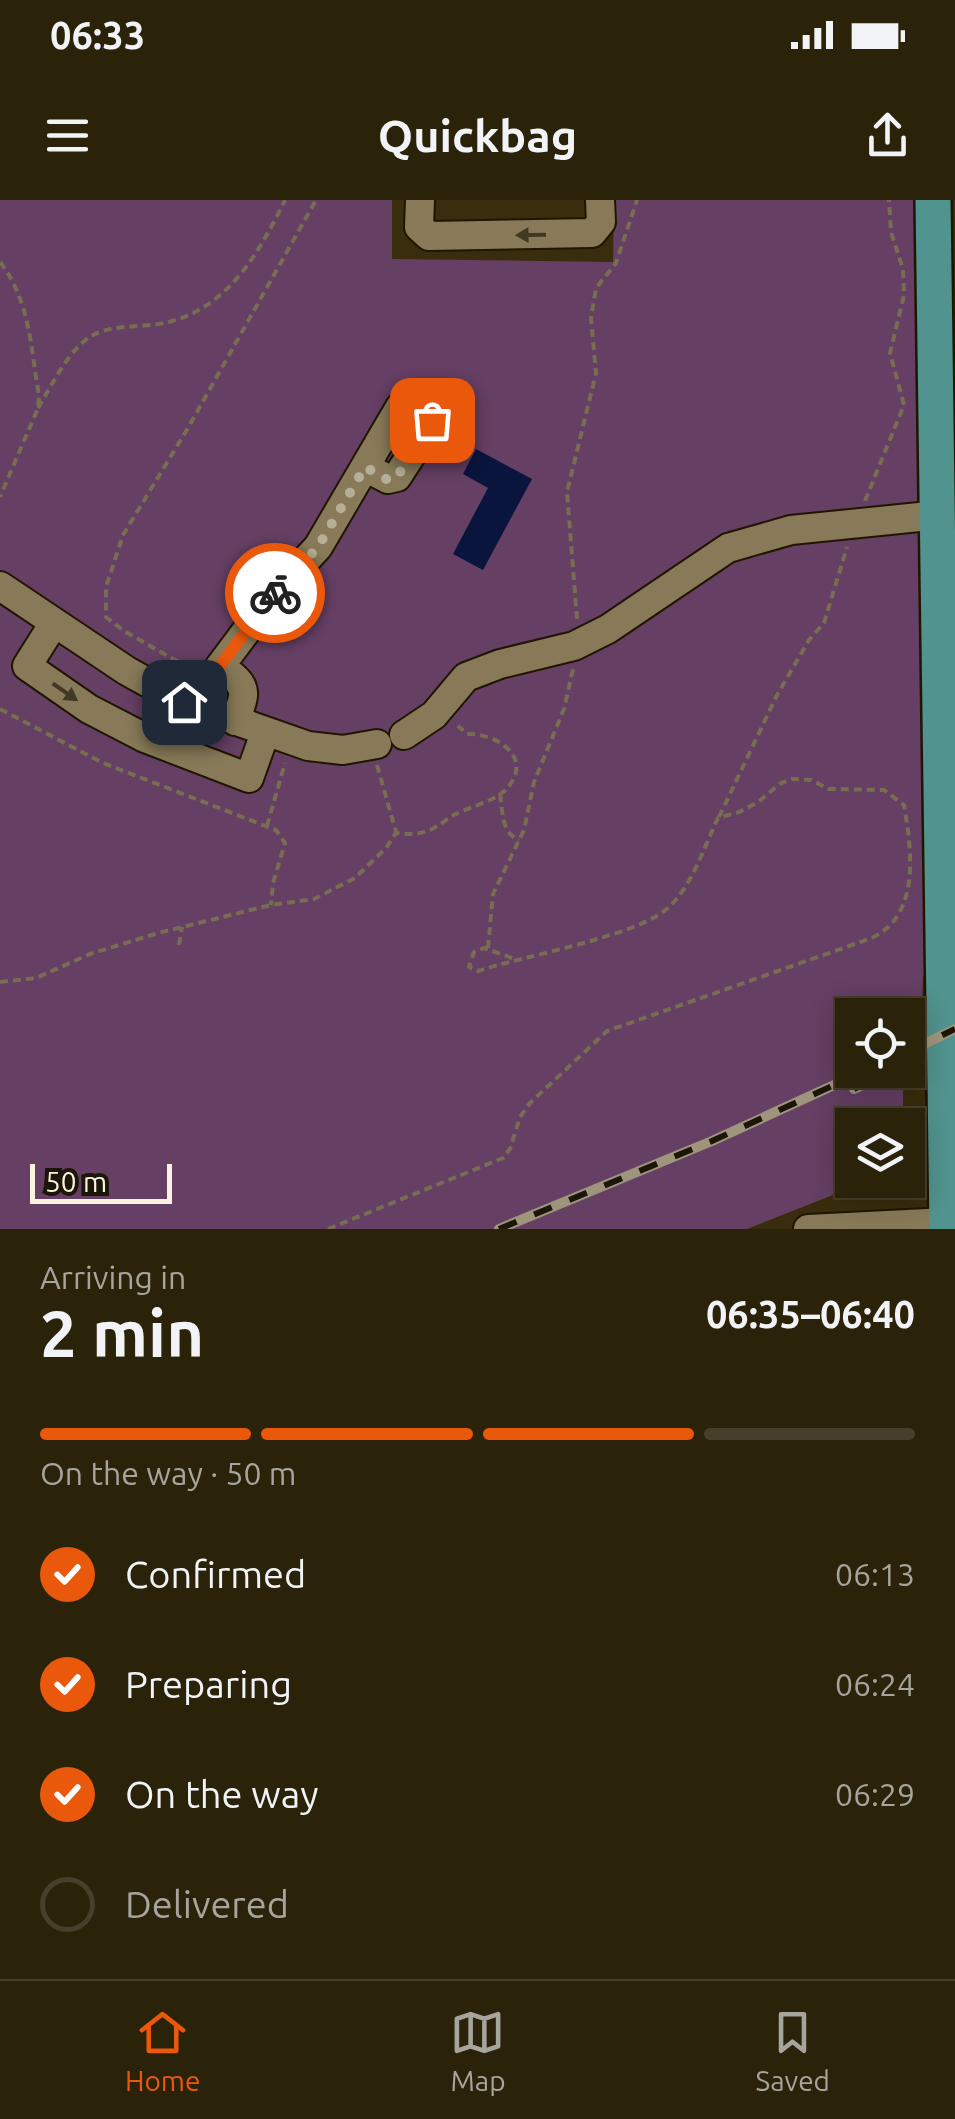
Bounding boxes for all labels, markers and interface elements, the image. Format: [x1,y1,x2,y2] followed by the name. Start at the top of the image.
[50,14,145,56] text: 06:33
[40,108,95,163] icon: menu
[860,108,915,163] icon: share
[378,110,577,161] text: Quickbag
[515,227,547,243] one-way arrow
[390,378,475,463] pin
[405,393,460,448] icon: bag
[225,543,325,643] courier
[248,566,303,621] icon: bike
[142,660,227,745] pin
[157,675,212,730] icon: home
[52,682,78,701] one-way arrow
[835,998,925,1198] map controls
[835,998,925,1088] button: locate
[835,1108,925,1198] button: layers
[30,1159,172,1204] scale bar
[45,1166,107,1197] text: 50 m
[40,1259,186,1295] text: Arriving in
[706,1293,915,1335] text: 06:35–06:40
[40,1296,204,1369] text: 2 min
[40,1455,296,1491] text: On the way · 50 m
[40,1547,95,1602] icon: check
[125,1553,306,1595] text: Confirmed
[835,1556,915,1592] text: 06:13
[40,1657,95,1712] icon: check
[125,1663,292,1705] text: Preparing
[835,1666,915,1702] text: 06:24
[40,1767,95,1822] icon: check
[125,1773,318,1815] text: On the way
[835,1776,915,1812] text: 06:29
[125,1883,289,1925] text: Delivered
[125,2005,201,2096] tab: Home
[450,2005,506,2096] tab: Map
[755,2005,830,2096] tab: Saved

